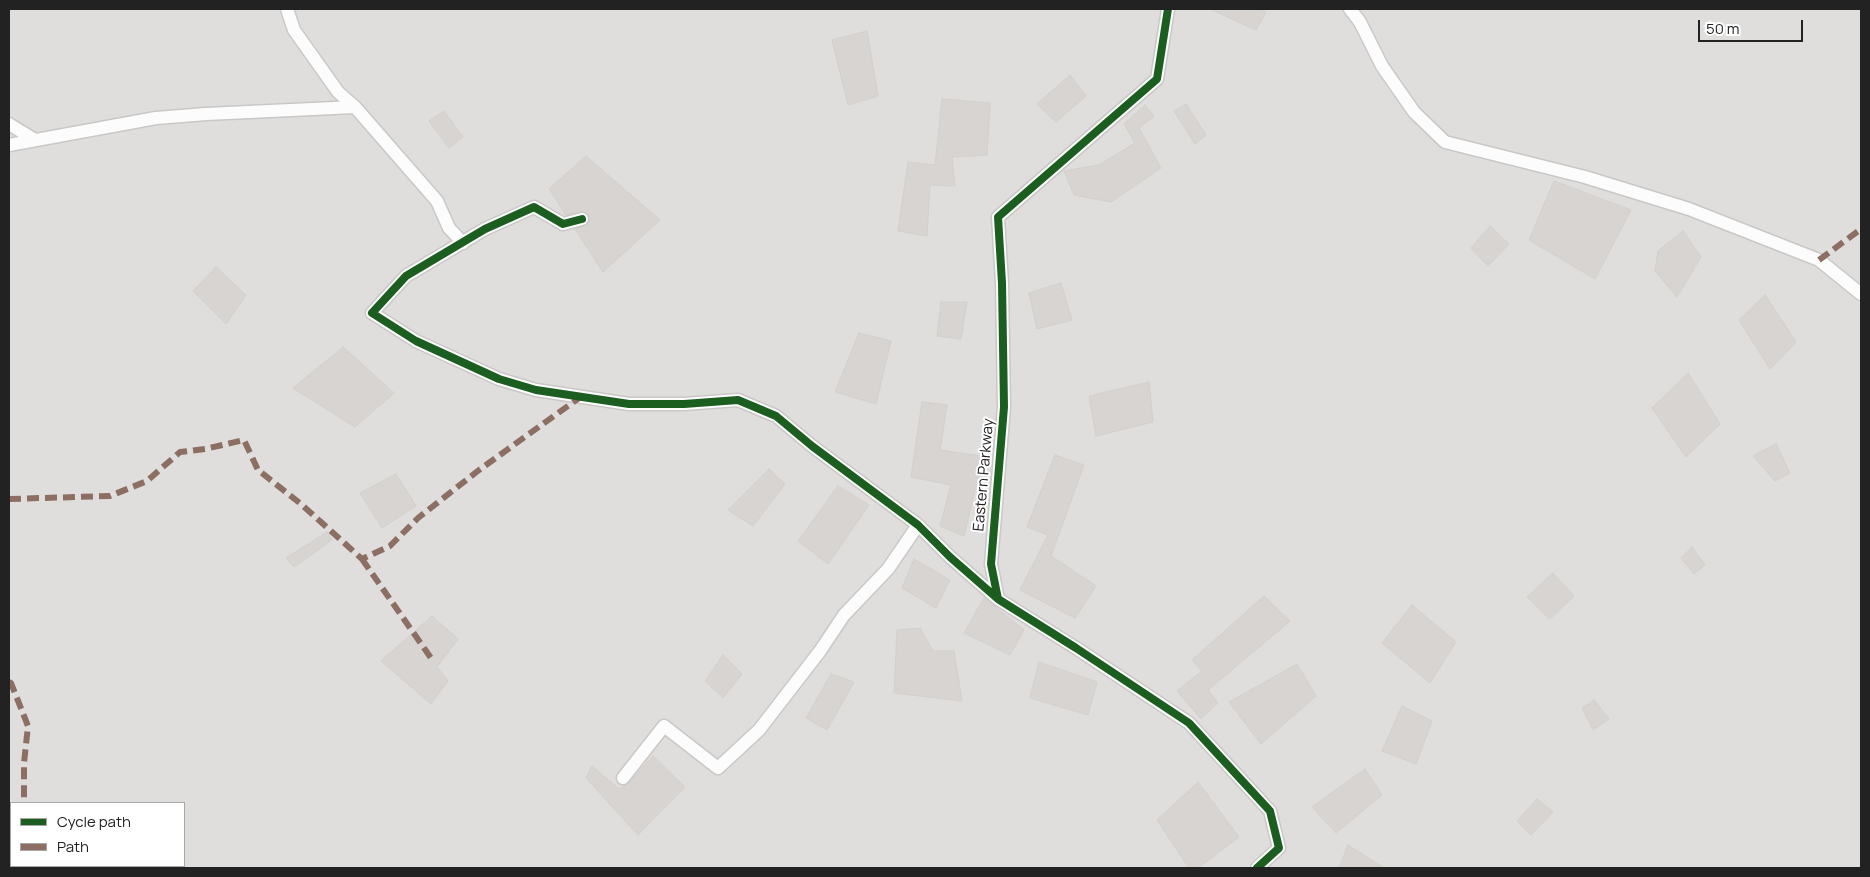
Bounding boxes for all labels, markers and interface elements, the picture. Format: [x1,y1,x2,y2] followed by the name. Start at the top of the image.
[1700,10,1805,42] scale bar
[1706,18,1740,39] text: 50 m
[970,418,998,532] street label: Eastern Parkway
[10,802,185,867] legend
[57,811,131,832] text: Cycle path
[57,836,89,857] text: Path

